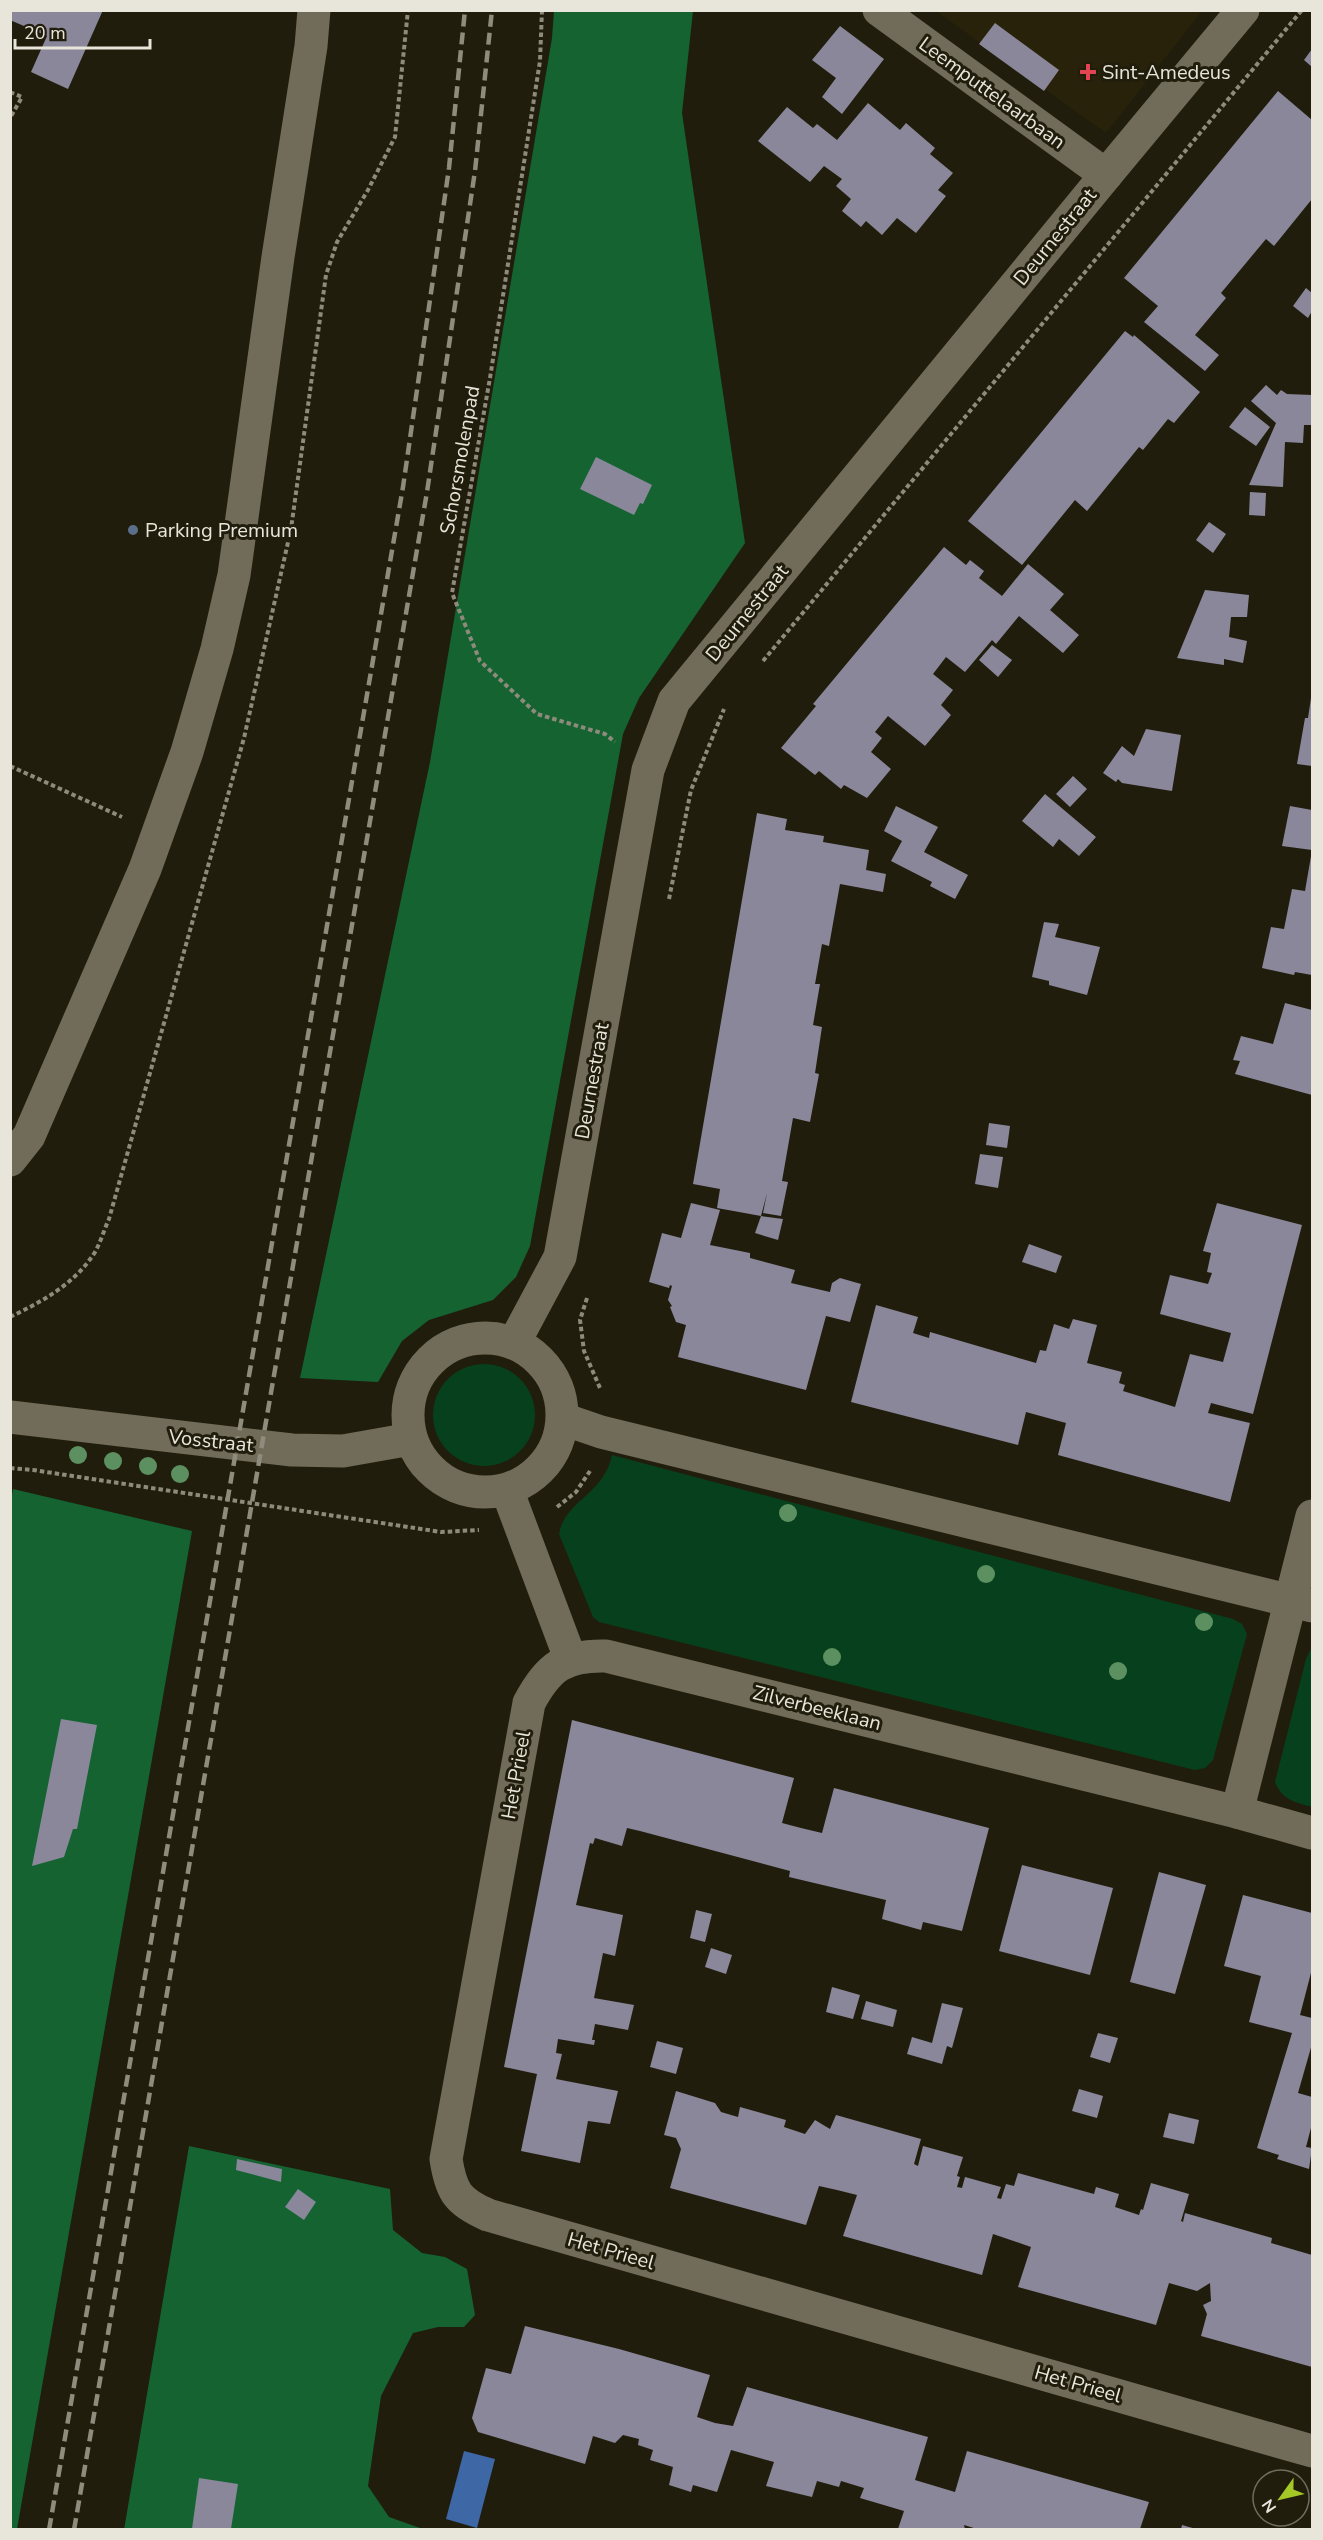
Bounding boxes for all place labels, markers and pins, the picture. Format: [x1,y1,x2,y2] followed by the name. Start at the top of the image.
[1102,59,1231,86] place label: Sint-Amedeus
[1079,63,1097,81] marker: Sint-Amedeus
[145,517,298,544] place label: Parking Premium
[126,523,140,537] marker: Parking Premium

